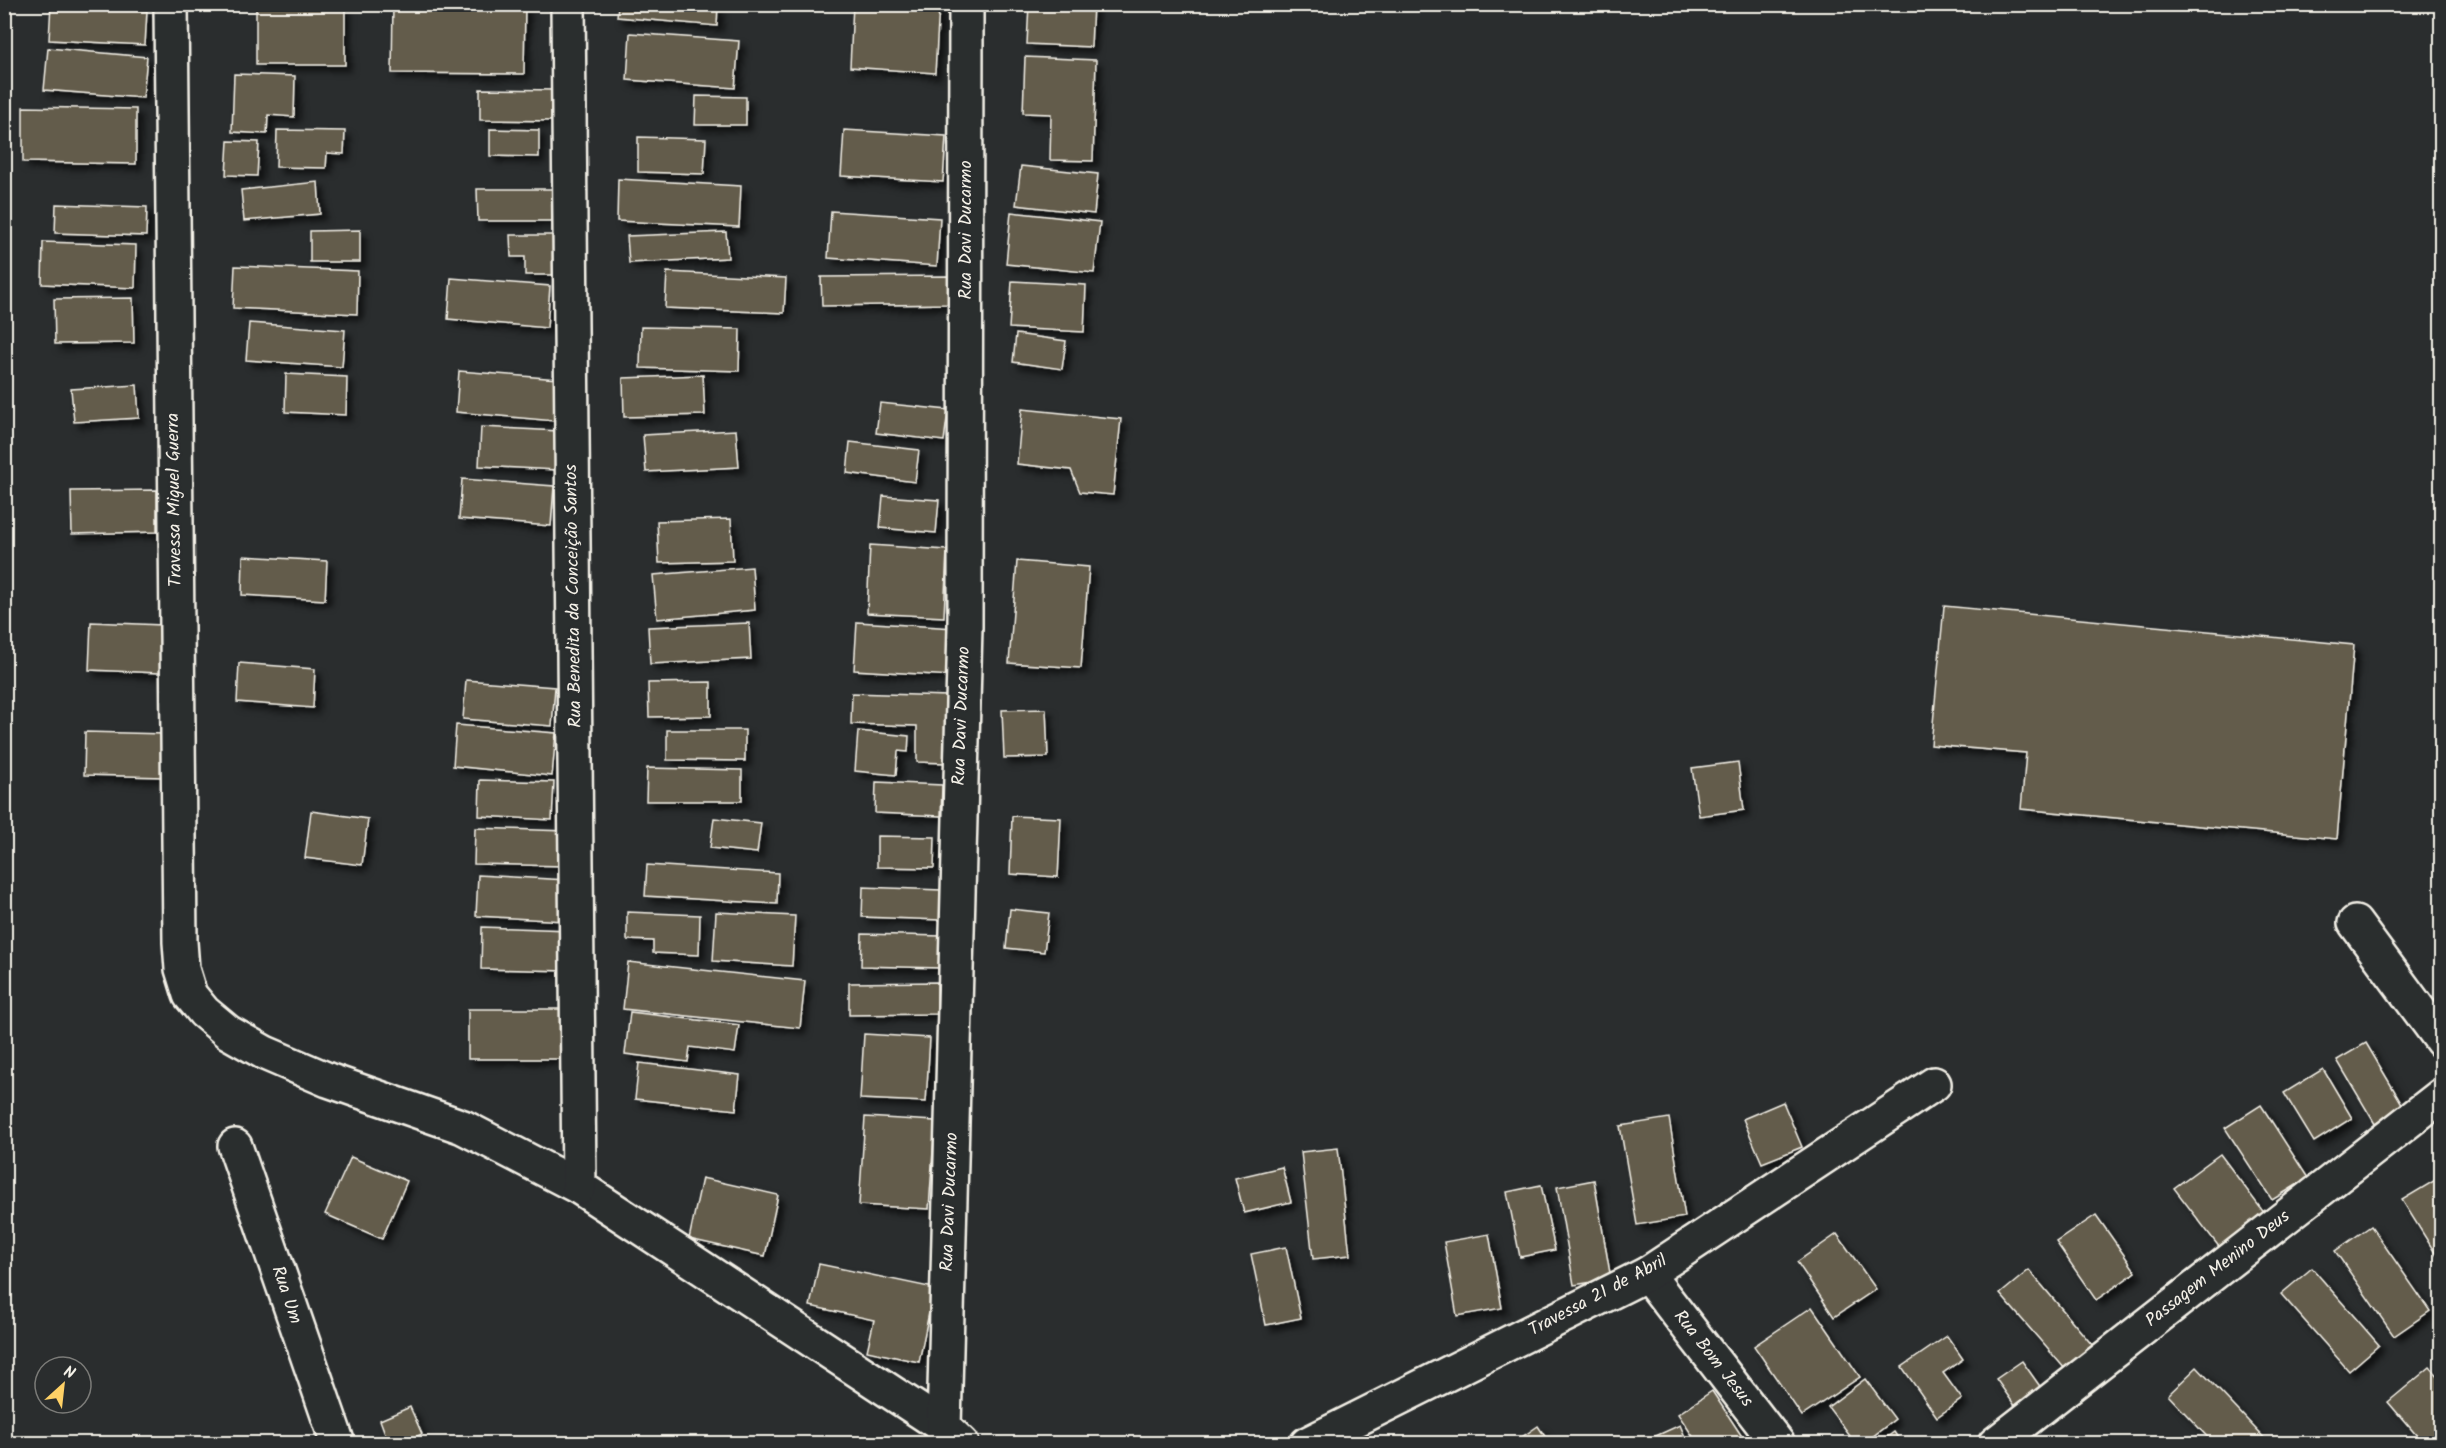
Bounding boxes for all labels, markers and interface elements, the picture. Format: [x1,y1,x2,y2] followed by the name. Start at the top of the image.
[952,160,981,300] street label: Rua Davi Ducarmo
[159,413,191,587] street label: Travessa Miguel Guerra
[557,464,591,728] street label: Rua Benedita da Conceição Santos
[945,646,979,786] street label: Rua Davi Ducarmo
[933,1132,967,1272] street label: Rua Davi Ducarmo
[2139,1203,2297,1335] street label: Passagem Menino Deus
[1523,1247,1673,1345] street label: Travessa 21 de Abril
[263,1262,309,1328] street label: Rua Um
[1666,1304,1760,1414] street label: Rua Bom Jesus
[33,1355,93,1415] north arrow
[59,1360,79,1386] text: N

